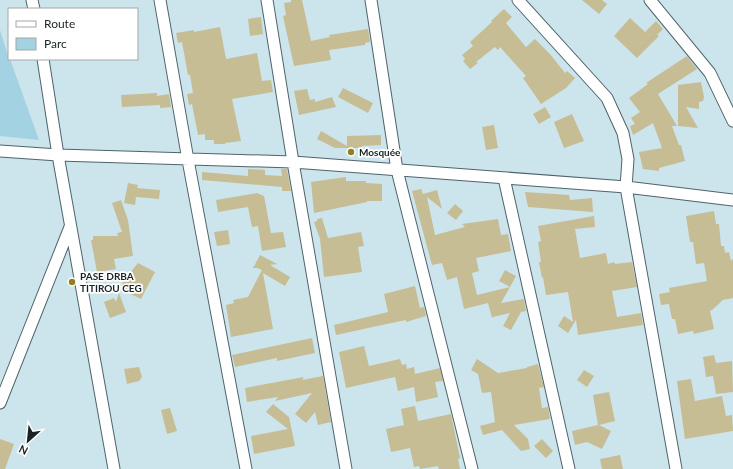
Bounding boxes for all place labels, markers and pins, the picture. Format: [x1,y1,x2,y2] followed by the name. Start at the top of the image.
[359,146,401,158] place label: Mosquée
[346,147,356,157] marker: Mosquée
[80,270,142,294] place label: PASE DRBA TITIROU CEG
[67,277,77,287] marker: PASE DRBA TITIROU CEG

